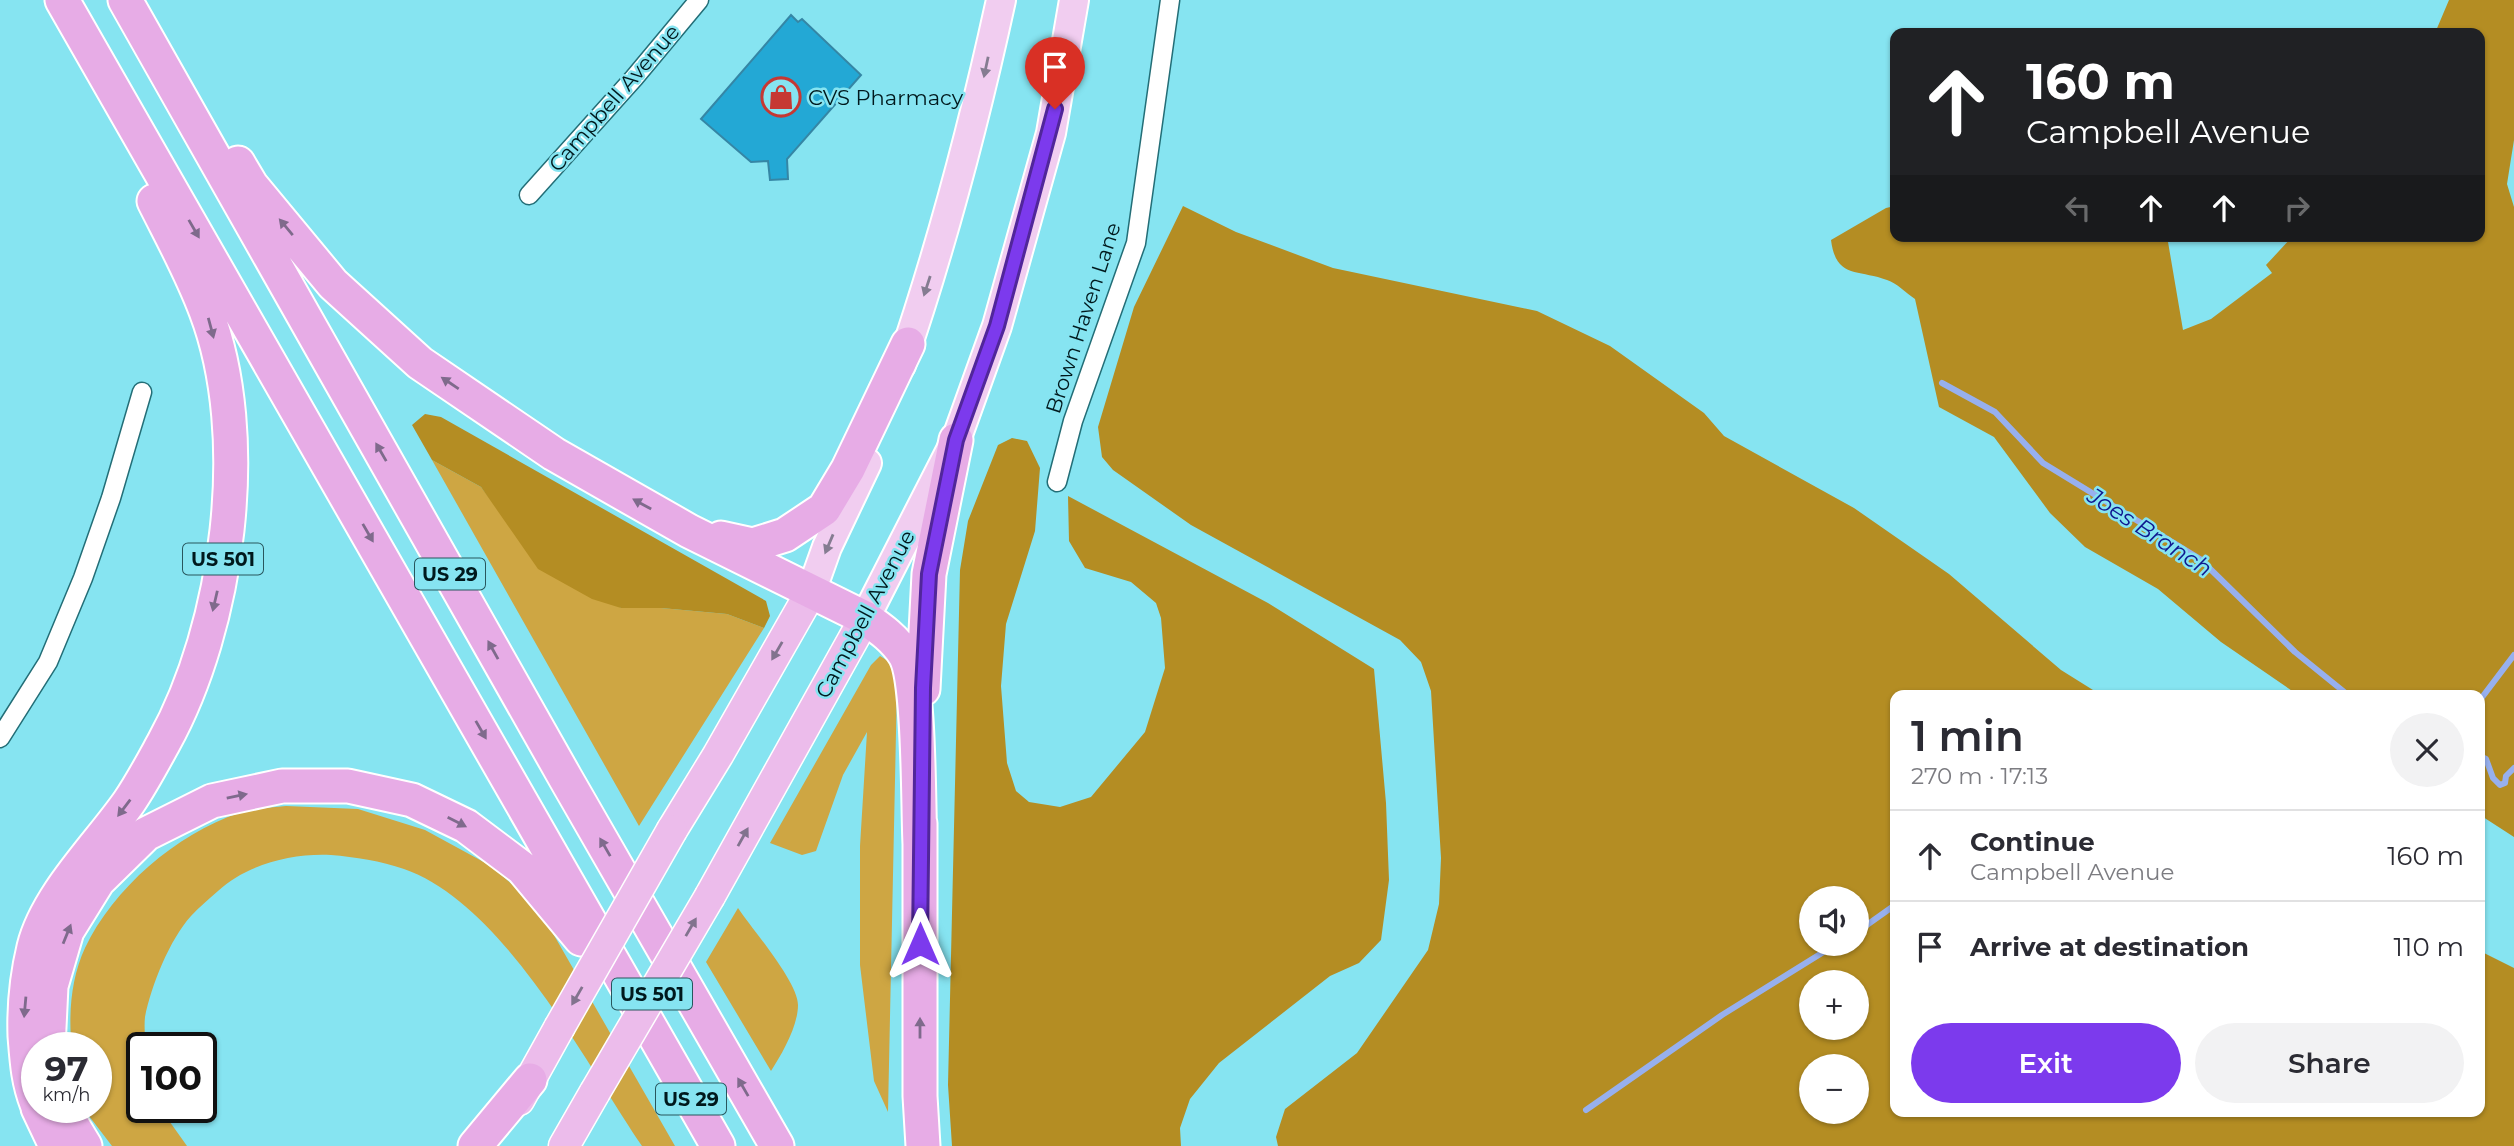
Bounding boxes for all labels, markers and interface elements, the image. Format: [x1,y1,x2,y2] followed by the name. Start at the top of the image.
[543,19,685,177] street label: Campbell Avenue
[1025,37,1085,109] pin
[1036,48,1074,86] icon: arrive
[2026,52,2175,111] text: 160 m
[981,56,992,78] one-way arrow
[1911,56,2002,147] icon: ahead
[760,76,802,118] shop icon: CVS Pharmacy
[808,85,964,110] place label: CVS Pharmacy
[2026,112,2310,151] text: Campbell Avenue
[2059,189,2097,227] icon: left
[2132,189,2170,227] icon: ahead
[2205,189,2243,227] icon: ahead
[2278,189,2316,227] icon: right
[278,218,293,236] one-way arrow
[1040,219,1126,417] street label: Brown Haven Lane
[188,220,200,239] one-way arrow
[921,276,932,297] one-way arrow
[206,317,217,339] one-way arrow
[440,377,459,390] one-way arrow
[375,442,387,461] one-way arrow
[2082,481,2217,583] water label: Joes Branch
[632,498,652,510] one-way arrow
[362,523,374,542] one-way arrow
[810,526,920,702] street label: Campbell Avenue
[823,534,835,554] one-way arrow
[183,544,263,574] road number: US 501
[415,558,485,590] road number: US 29
[209,590,220,612] one-way arrow
[487,640,499,659] one-way arrow
[771,641,783,661] one-way arrow
[1911,710,2024,762] text: 1 min
[2390,713,2464,787] button: close
[475,721,487,740] one-way arrow
[1911,762,2048,790] text: 270 m · 17:13
[226,790,248,801] one-way arrow
[117,799,131,817] one-way arrow
[447,816,467,827] one-way arrow
[1970,826,2095,858] text: Continue
[737,827,749,846] one-way arrow
[1911,837,1949,875] icon: ahead
[599,838,611,857] one-way arrow
[2387,840,2464,872] text: 160 m
[1970,858,2174,886] text: Campbell Avenue
[1799,886,1869,1124] map controls
[1799,886,1869,956] button: sound
[883,907,957,981] position arrow
[685,918,698,937] one-way arrow
[62,923,73,944] one-way arrow
[1911,928,1949,966] icon: arrive
[1970,931,2249,963] text: Arrive at destination
[2394,931,2464,963] text: 110 m
[1799,970,1869,1040] button: +
[612,978,692,1010] road number: US 501
[571,987,584,1006] one-way arrow
[19,997,30,1019] one-way arrow
[914,1016,926,1038] one-way arrow
[1911,1023,2181,1103] button: Exit
[2195,1023,2464,1103] button: Share
[126,1032,217,1123] speed limit sign: 100
[45,1047,88,1090] text: 97
[1799,1054,1869,1124] button: −
[737,1077,750,1096] one-way arrow
[42,1084,91,1106] text: km/h
[656,1084,726,1114] road number: US 29

